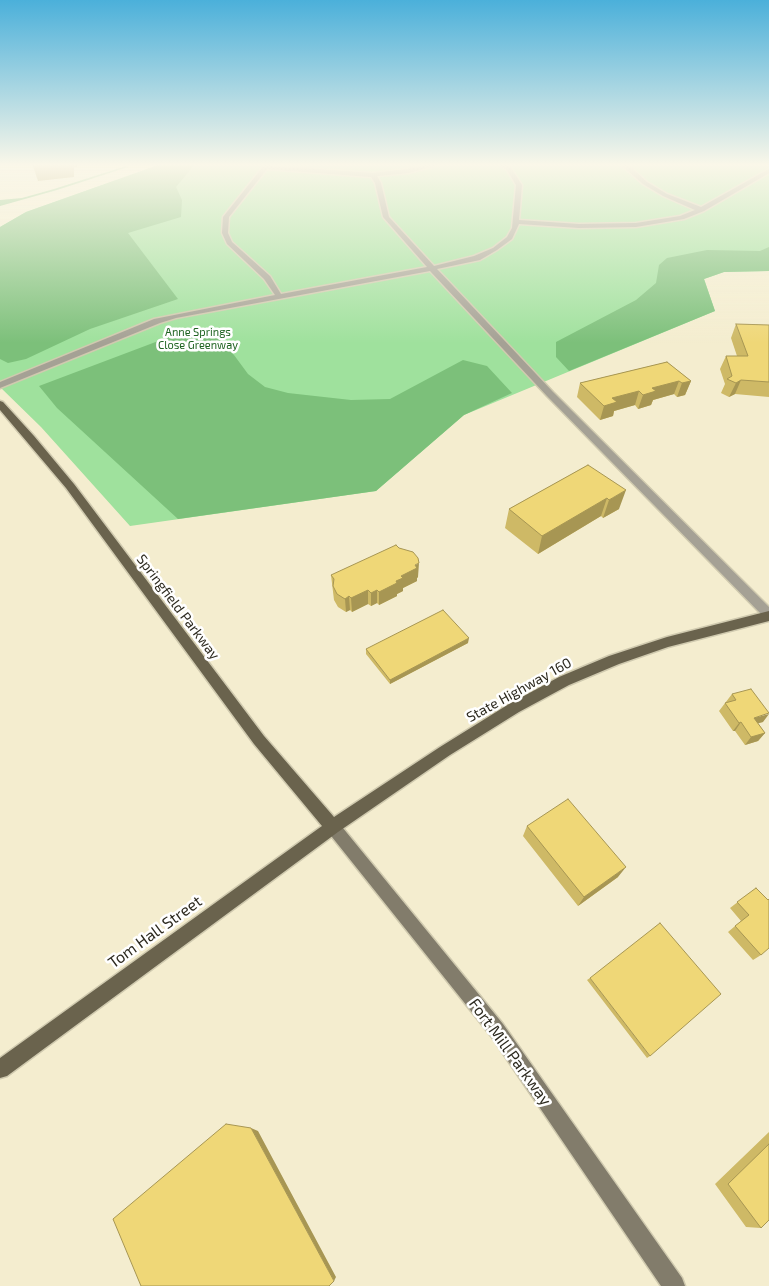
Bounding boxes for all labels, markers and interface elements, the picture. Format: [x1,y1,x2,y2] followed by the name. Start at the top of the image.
[158,325,238,351] park label: Anne Springs Close Greenway
[133,551,223,663] street label: Springfield Parkway
[464,654,574,726] street label: State Highway 160
[104,892,206,972] street label: Tom Hall Street
[465,995,555,1109] street label: Fort Mill Parkway

